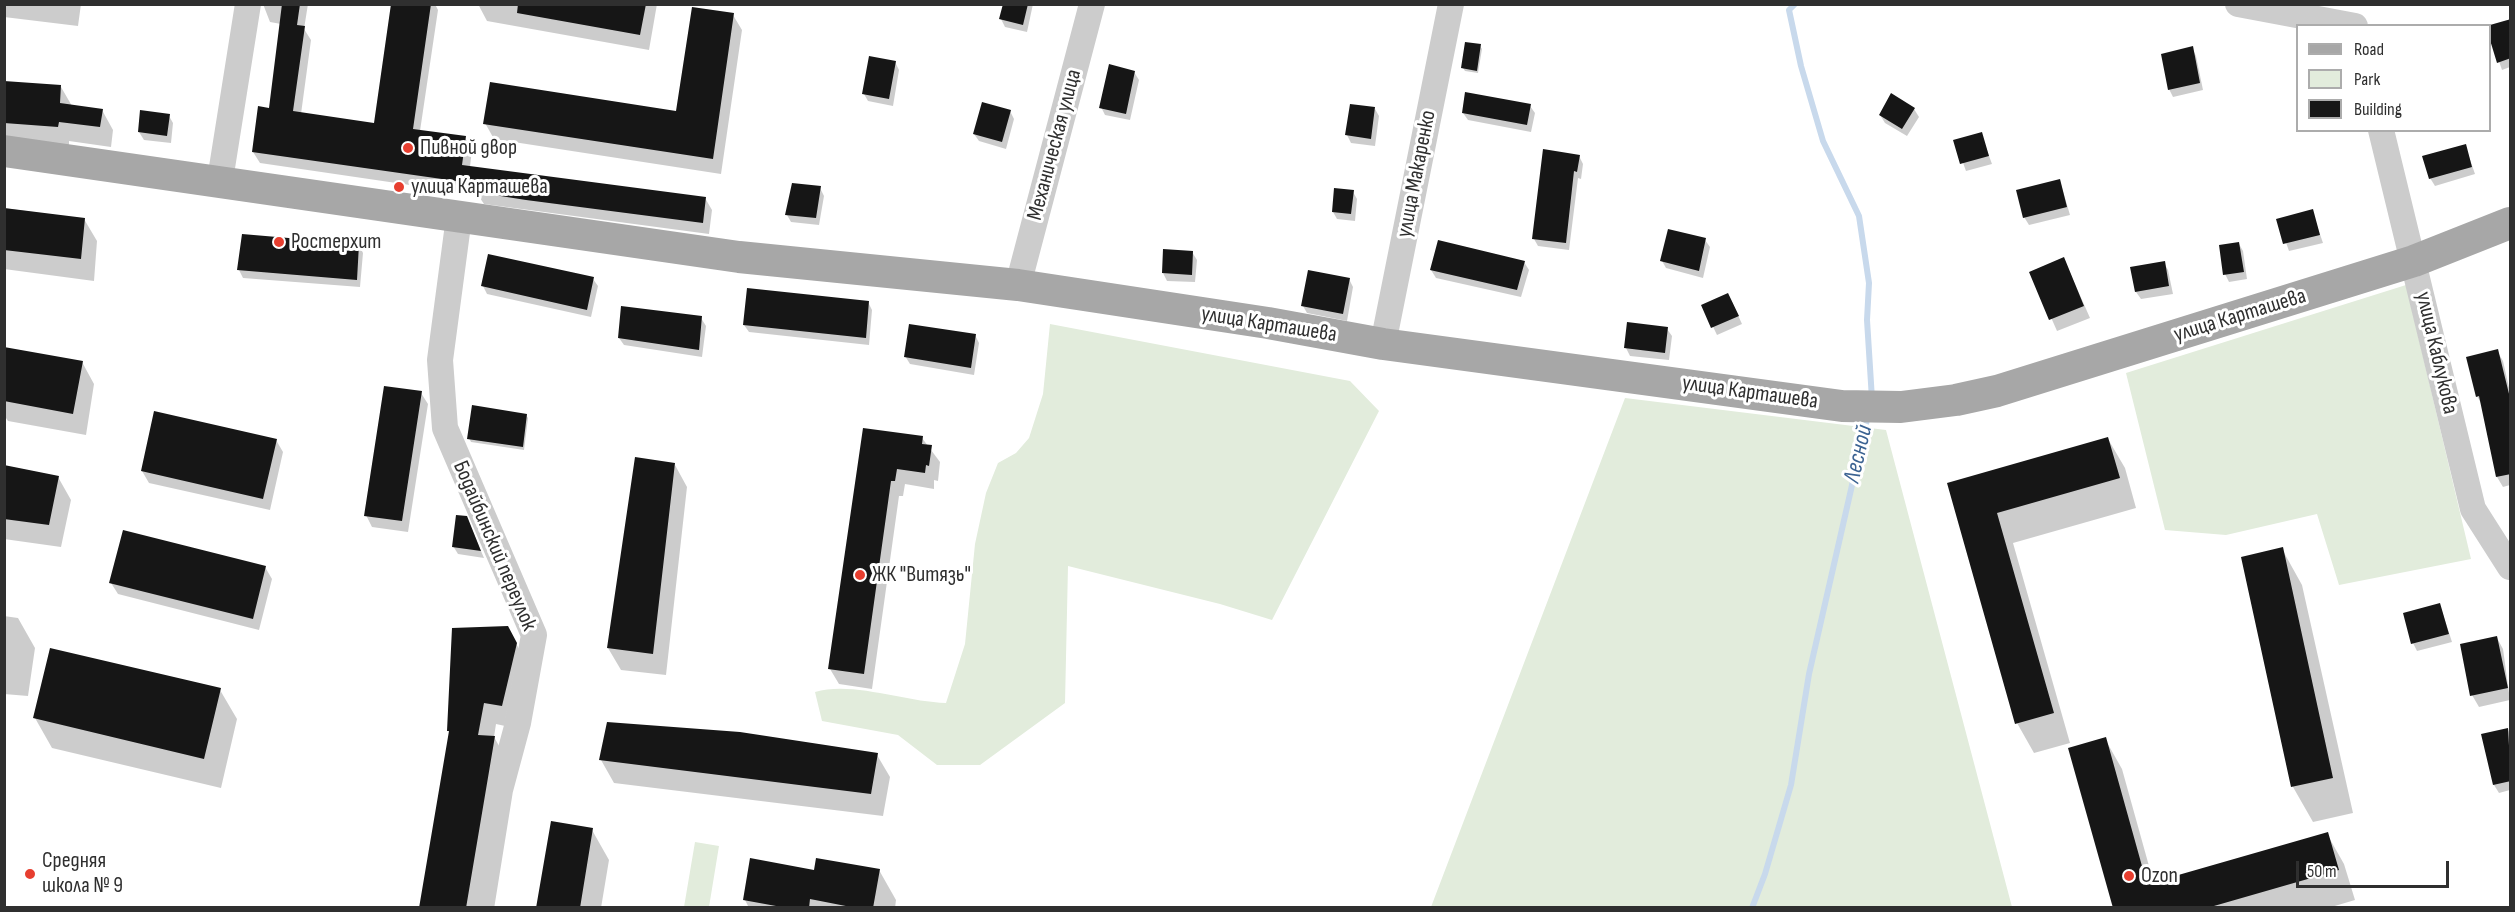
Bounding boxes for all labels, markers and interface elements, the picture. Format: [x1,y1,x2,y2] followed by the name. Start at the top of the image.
[2296,24,2491,132] legend
[2354,39,2384,60] text: Road
[1022,67,1088,223] street label: Механическая улица
[2354,69,2380,90] text: Park
[2354,99,2402,120] text: Building
[1392,108,1442,240] street label: улица Макаренко
[420,135,517,161] place label: Пивной двор
[401,141,415,155] marker: Пивной двор
[411,174,548,200] place label: улица Карташева
[392,180,406,194] marker: улица Карташева
[291,229,381,255] place label: Ростерхит
[272,235,286,249] marker: Ростерхит
[2171,283,2309,349] street label: улица Карташева
[2409,289,2463,417] street label: улица Каблукова
[1199,301,1339,349] street label: улица Карташева
[1680,370,1820,416] street label: улица Карташева
[1838,422,1880,486] water label: Лесной
[446,457,542,635] street label: Бодайбинский переулок
[872,562,971,588] place label: ЖК "Витязь"
[853,568,867,582] marker: ЖК "Витязь"
[42,848,123,900] place label: Средняя школа № 9
[2299,849,2452,887] scale bar
[2307,861,2337,882] text: 50 m
[2141,863,2178,889] place label: Ozon
[23,867,37,881] marker: Средняя школа № 9
[2122,869,2136,883] marker: Ozon

